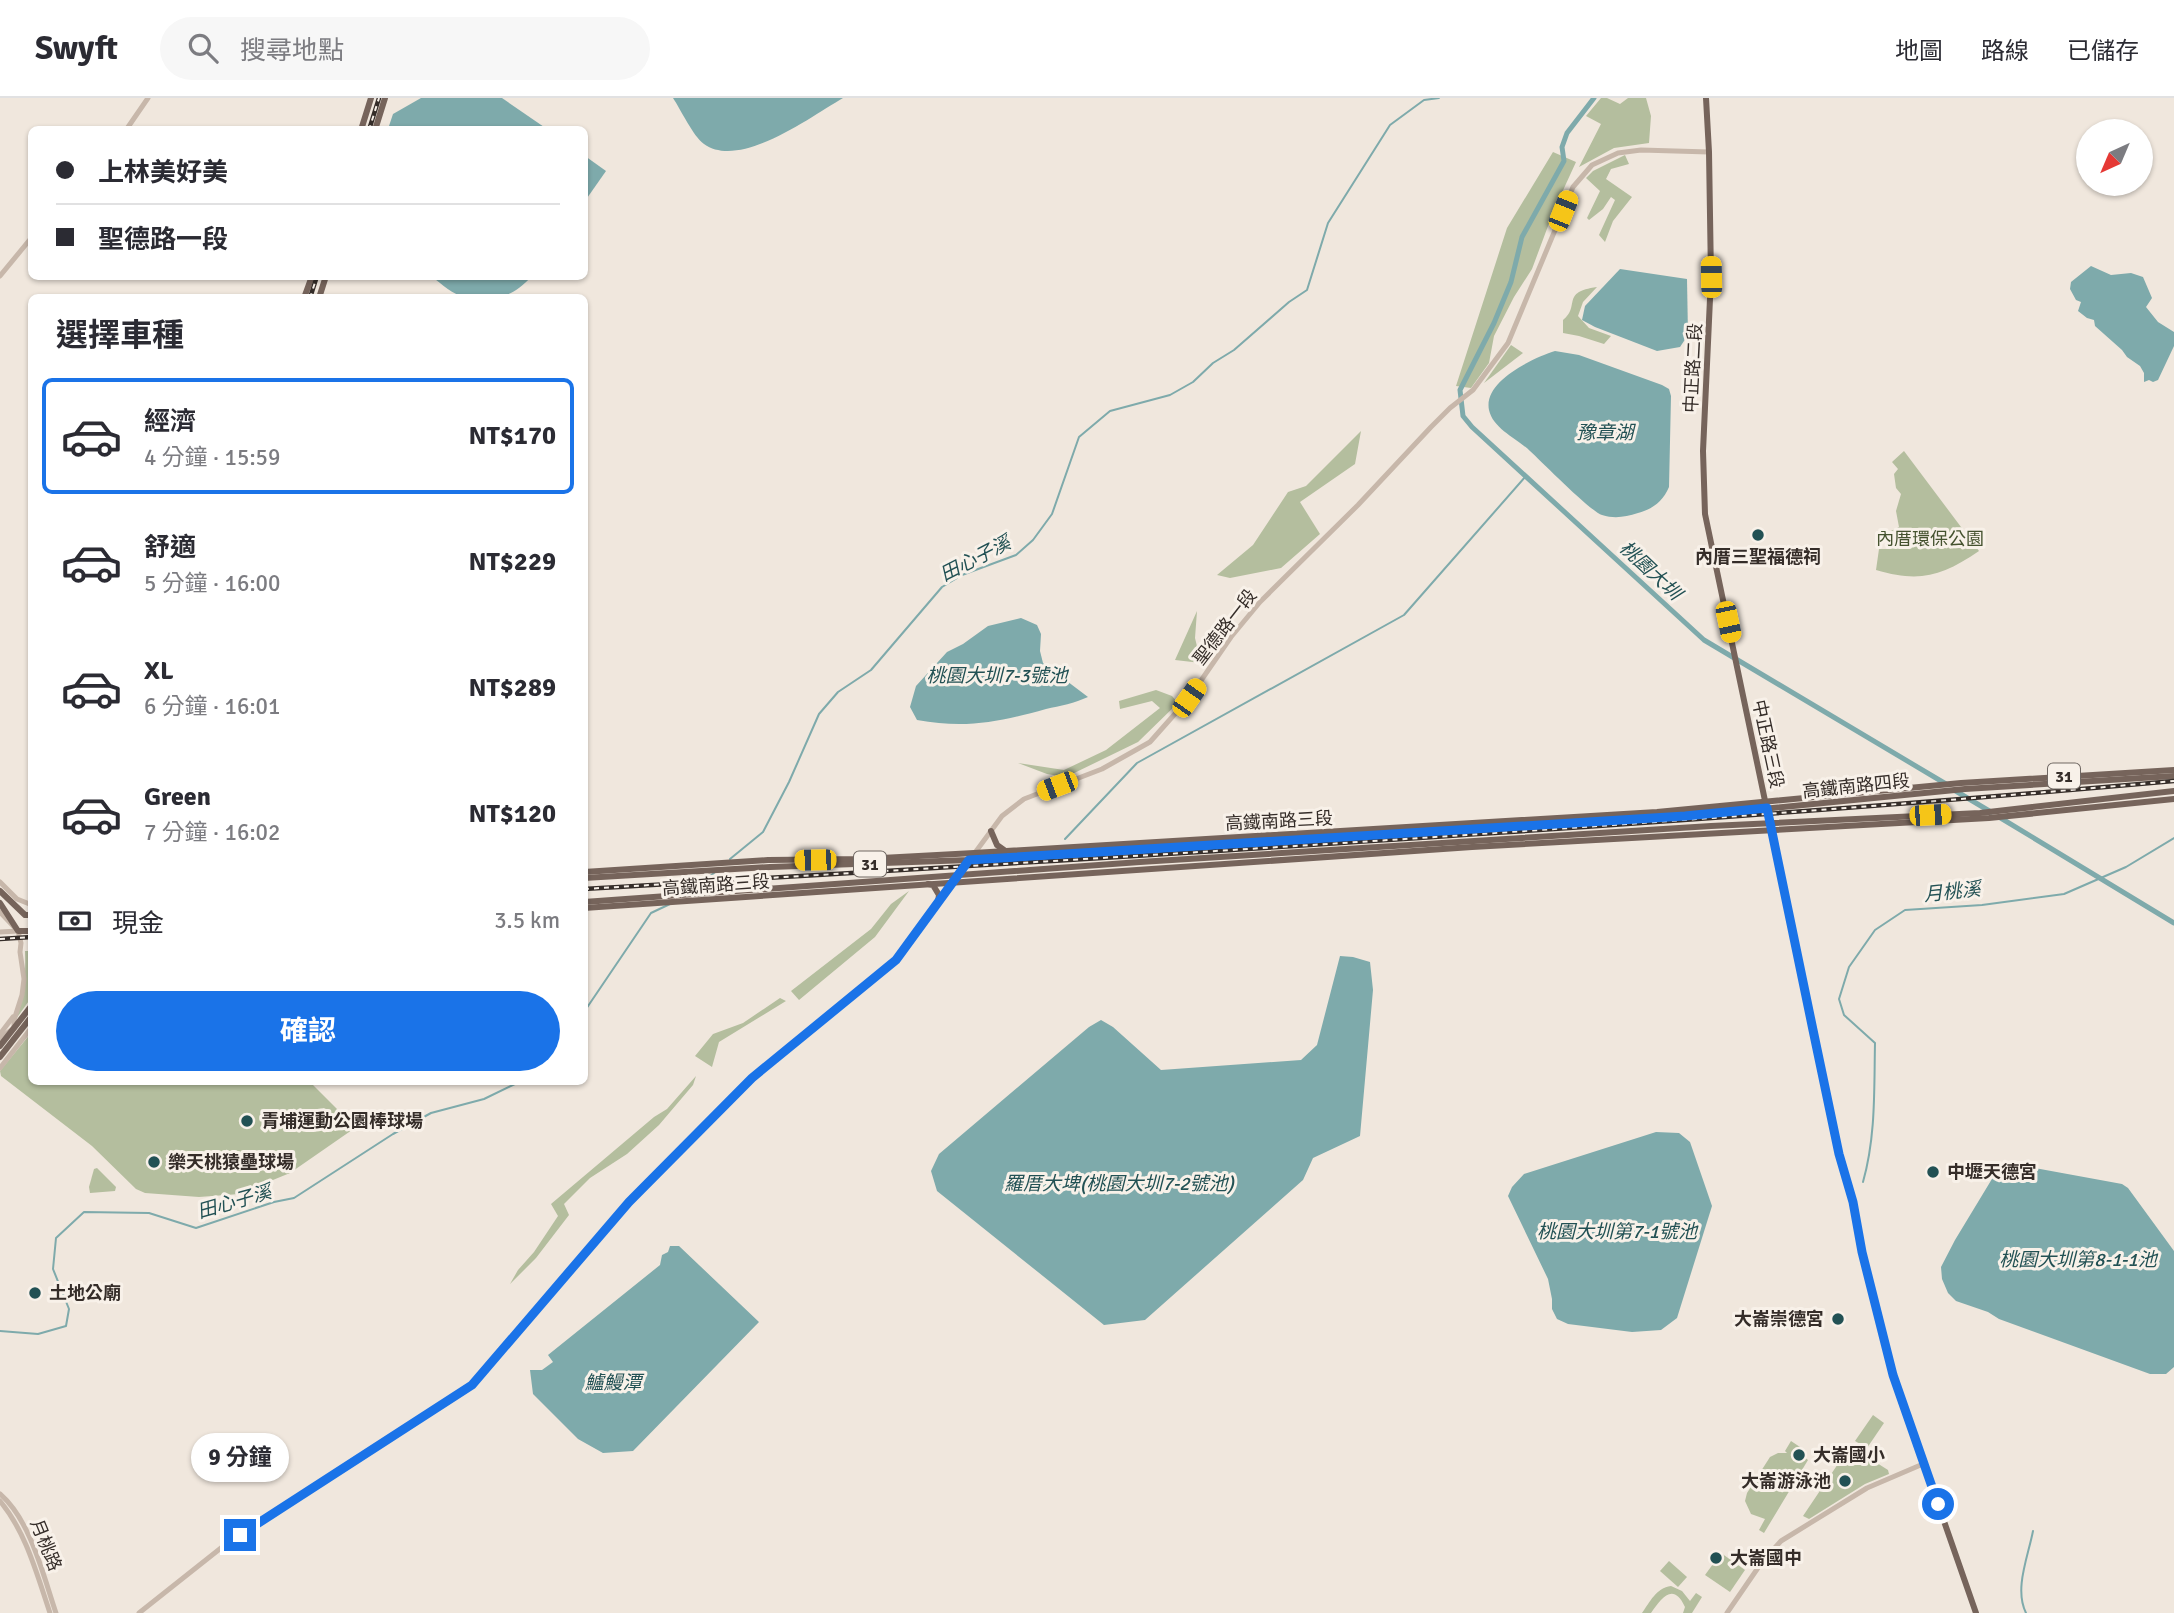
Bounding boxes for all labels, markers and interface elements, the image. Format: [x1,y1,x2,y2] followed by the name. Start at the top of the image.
[160,17,650,80] search box
[35,28,118,69] text: Swyft
[184,29,222,67] icon: search
[240,35,344,67] text: 搜尋地點
[1895,36,1943,66] text: 地圖
[1981,36,2029,66] text: 路線
[2067,36,2139,66] text: 已儲存
[2076,119,2152,196] north arrow
[2076,119,2153,196] map controls
[98,157,228,189] text: 上林美好美
[1546,188,1581,234] car
[98,224,228,256] text: 聖德路一段
[1701,256,1722,298] car
[56,316,184,355] text: 選擇車種
[1680,322,1706,414] street label: 中正路二段
[60,405,123,468] icon: car
[144,406,196,438] text: 經濟
[469,420,556,452] text: NT$170
[1576,421,1636,445] water label: 豫章湖
[144,443,280,472] text: 4 分鐘 · 15:59
[1750,527,1766,543] marker: 內厝三聖福德祠
[1876,528,1984,550] park label: 內厝環保公園
[936,530,1017,587] water label: 田心子溪
[60,531,123,594] icon: car
[144,532,196,564] text: 舒適
[1614,536,1688,607] water label: 桃園大圳
[469,546,556,578] text: NT$229
[1695,546,1821,568] place label: 內厝三聖福德祠
[144,569,280,598] text: 5 分鐘 · 16:00
[1189,585,1261,669] street label: 聖德路一段
[1714,599,1743,645] car
[144,655,174,687] text: XL
[60,657,123,720] icon: car
[926,664,1070,688] water label: 桃園大圳7-3號池
[469,672,556,704] text: NT$289
[1169,675,1210,721] car
[144,692,280,721] text: 6 分鐘 · 16:01
[1748,698,1788,790] street label: 中正路三段
[2048,764,2080,789] road number: 31
[1034,769,1081,803] car
[1801,769,1911,803] street label: 高鐵南路四段
[144,781,211,813] text: Green
[60,783,123,846] icon: car
[469,798,556,830] text: NT$120
[1909,803,1952,827] car
[1224,807,1334,835] street label: 高鐵南路三段
[144,818,280,847] text: 7 分鐘 · 16:02
[794,849,837,871] car
[854,852,886,876] road number: 31
[661,870,771,900] street label: 高鐵南路三段
[1922,877,1985,907] water label: 月桃溪
[56,902,94,940] icon: cash
[494,906,560,935] text: 3.5 km
[112,908,164,940] text: 現金
[56,991,560,1071] button: 確認
[261,1110,423,1132] place label: 青埔運動公園棒球場
[239,1113,255,1129] marker: 青埔運動公園棒球場
[168,1151,294,1173] place label: 樂天桃猿壘球場
[146,1154,162,1170] marker: 樂天桃猿壘球場
[1947,1161,2037,1183] place label: 中壢天德宮
[1925,1164,1941,1180] marker: 中壢天德宮
[1004,1172,1235,1196] water label: 羅厝大埤(桃園大圳7-2號池)
[194,1179,277,1224] water label: 田心子溪
[1537,1220,1699,1244] water label: 桃園大圳第7-1號池
[1999,1248,2159,1272] water label: 桃園大圳第8-1-1池
[49,1282,121,1304] place label: 土地公廟
[27,1285,43,1301] marker: 土地公廟
[1734,1308,1824,1330] place label: 大崙崇德宮
[1830,1311,1846,1327] marker: 大崙崇德宮
[584,1371,644,1395] water label: 鱸鰻潭
[191,1434,289,1482] callout: 9 分鐘
[208,1443,272,1472] text: 9 分鐘
[1813,1444,1885,1466] place label: 大崙國小
[1791,1447,1807,1463] marker: 大崙國小
[1741,1470,1831,1492] place label: 大崙游泳池
[1837,1473,1853,1489] marker: 大崙游泳池
[1922,1488,1954,1520] route start
[26,1516,66,1574] street label: 月桃路
[224,1519,256,1551] route end
[1730,1547,1802,1569] place label: 大崙國中
[1708,1550,1724,1566] marker: 大崙國中

